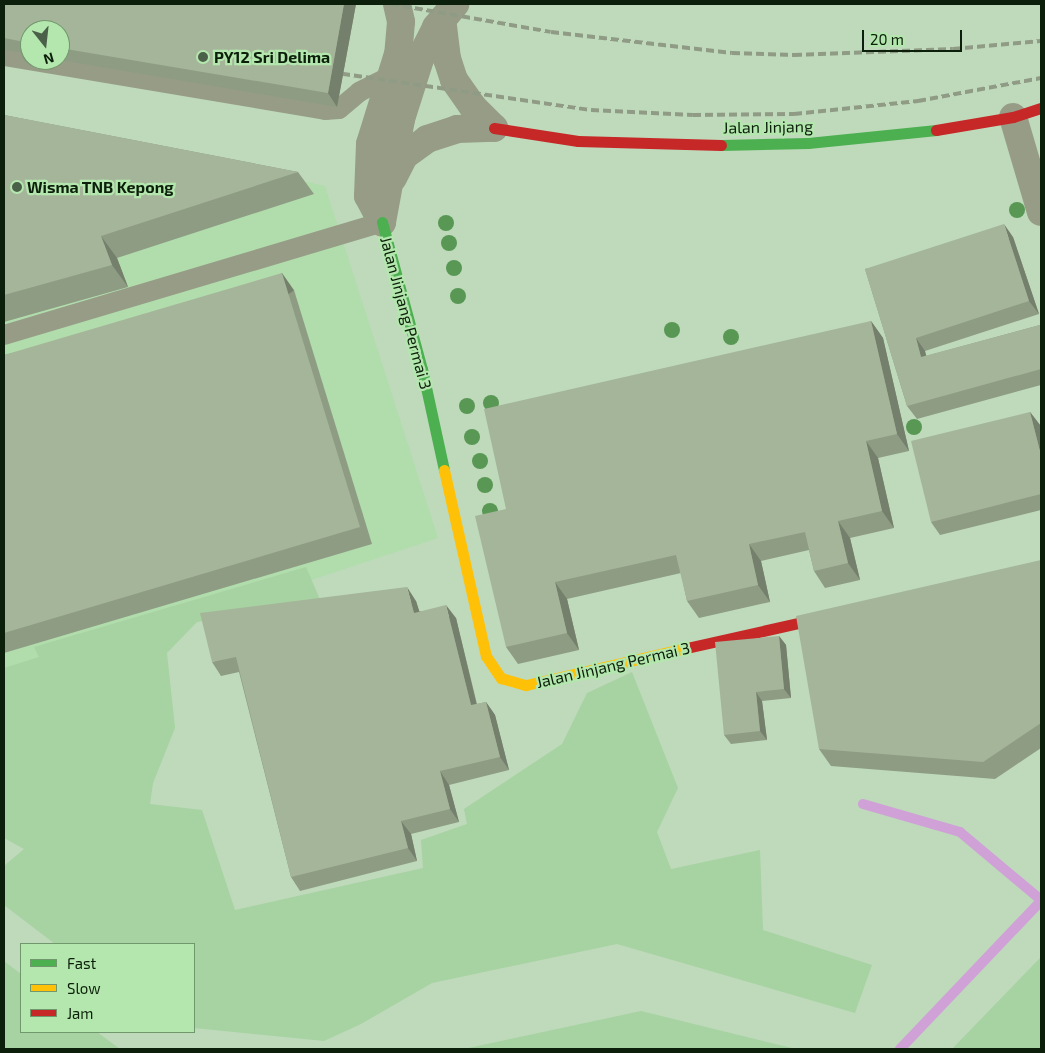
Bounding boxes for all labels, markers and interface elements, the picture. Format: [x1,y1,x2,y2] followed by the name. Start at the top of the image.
[20,20,70,70] north arrow
[865,20,965,52] scale bar
[870,30,904,48] text: 20 m
[214,47,330,67] place label: PY12 Sri Delima
[42,49,56,69] text: N
[196,50,210,64] marker: PY12 Sri Delima
[723,117,813,137] street label: Jalan Jinjang
[27,177,174,197] place label: Wisma TNB Kepong
[11,181,23,193] marker: Wisma TNB Kepong
[376,234,436,392] street label: Jalan Jinjang Permai 3
[534,638,692,692] street label: Jalan Jinjang Permai 3
[20,943,195,1033] legend
[67,954,96,972] text: Fast
[67,979,101,997] text: Slow
[67,1004,93,1022] text: Jam

